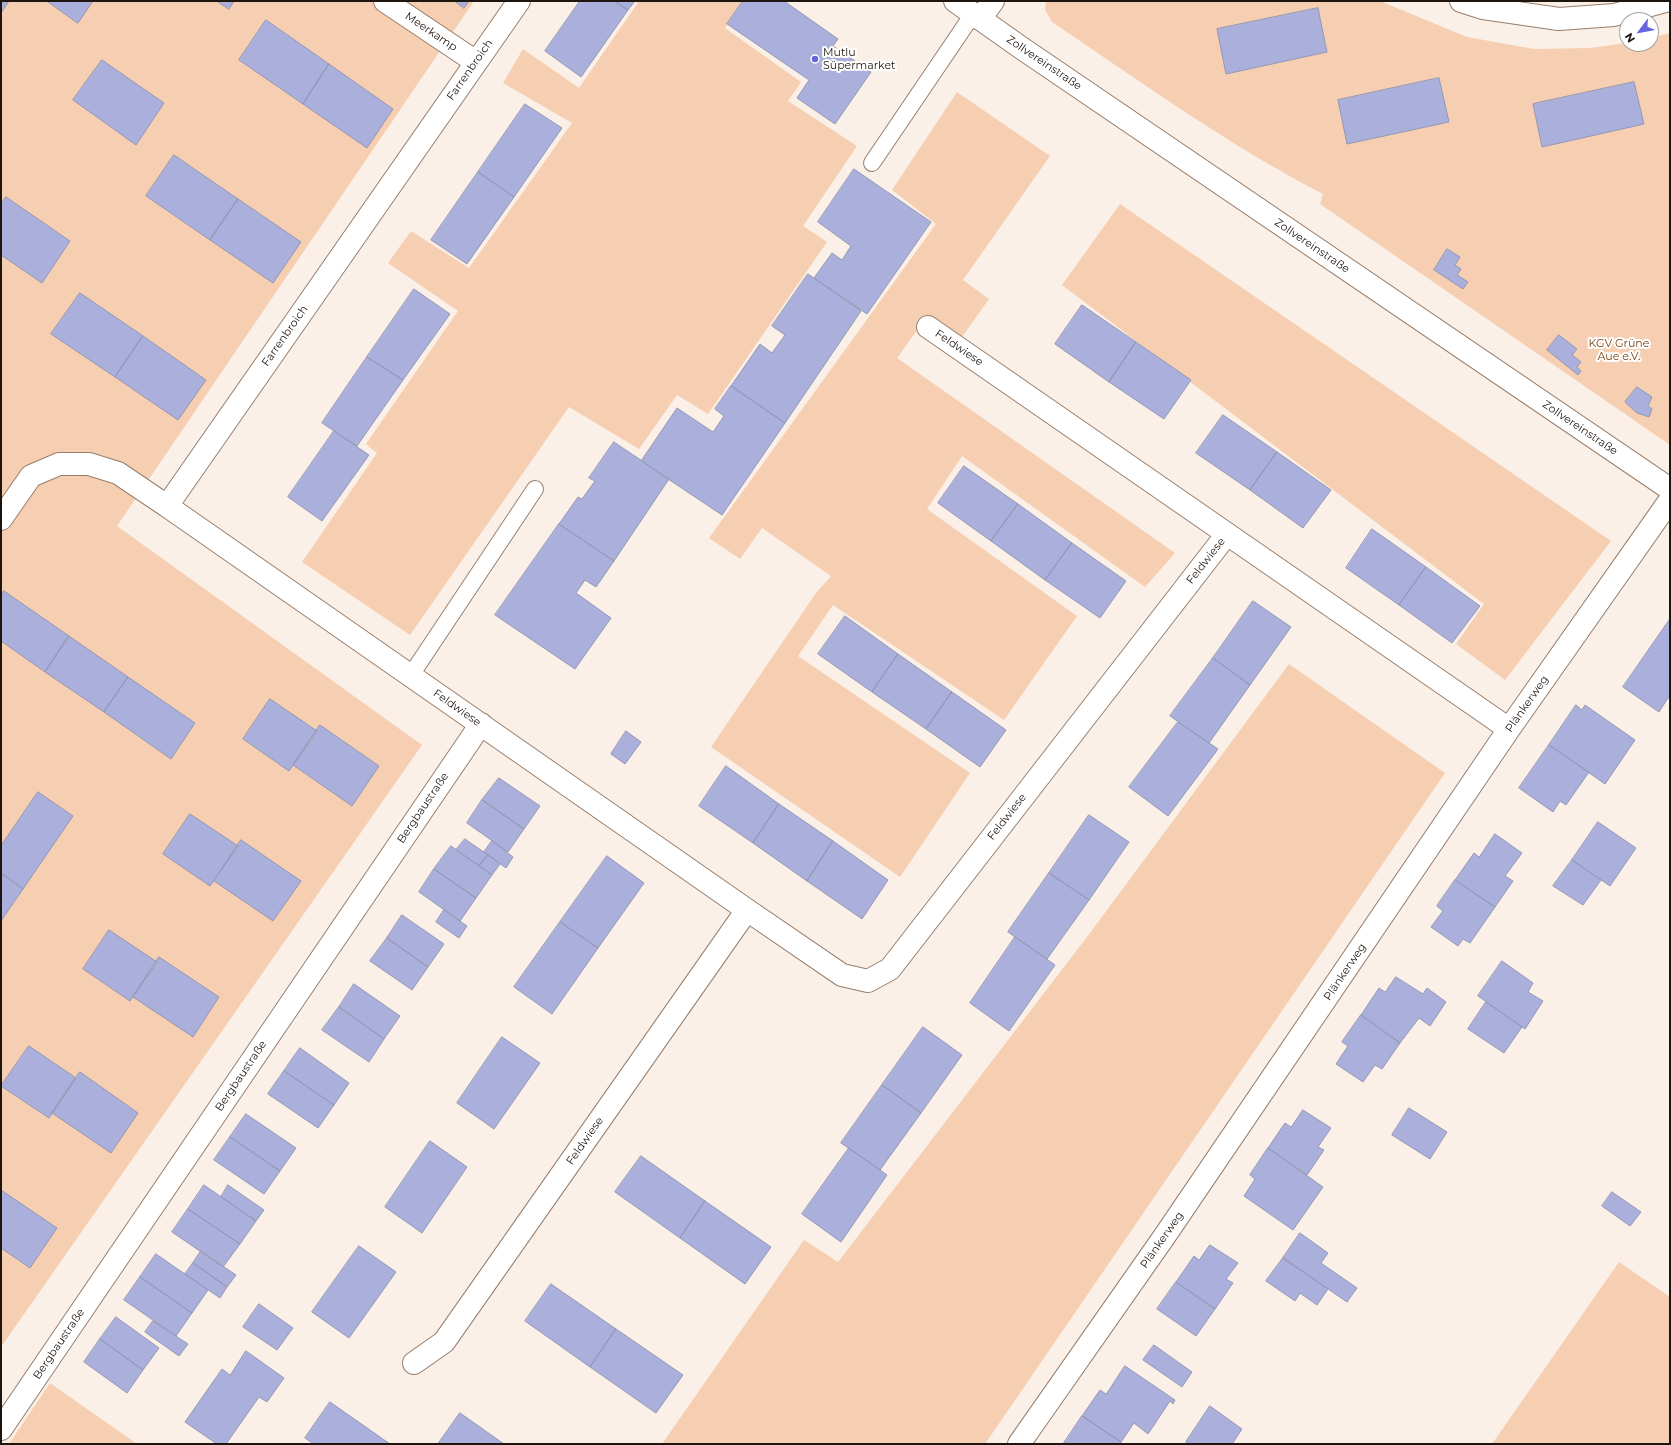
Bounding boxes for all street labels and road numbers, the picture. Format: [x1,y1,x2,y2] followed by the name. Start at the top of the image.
[402,10,460,54] street label: Meerkamp
[1004,33,1084,93] street label: Zollvereinstraße
[444,37,496,103] street label: Farrenbroich
[1272,216,1352,276] street label: Zollvereinstraße
[259,303,311,369] street label: Farrenbroich
[932,327,986,369] street label: Feldwiese
[1540,398,1620,458] street label: Zollvereinstraße
[1184,535,1228,587] street label: Feldwiese
[1503,673,1551,735] street label: Plänkerweg
[431,687,483,729] street label: Feldwiese
[395,770,451,846] street label: Bergbaustraße
[985,791,1029,843] street label: Feldwiese
[1321,941,1369,1003] street label: Plänkerweg
[213,1038,269,1114] street label: Bergbaustraße
[564,1115,606,1167] street label: Feldwiese
[1138,1209,1186,1271] street label: Plänkerweg
[31,1306,87,1382] street label: Bergbaustraße

